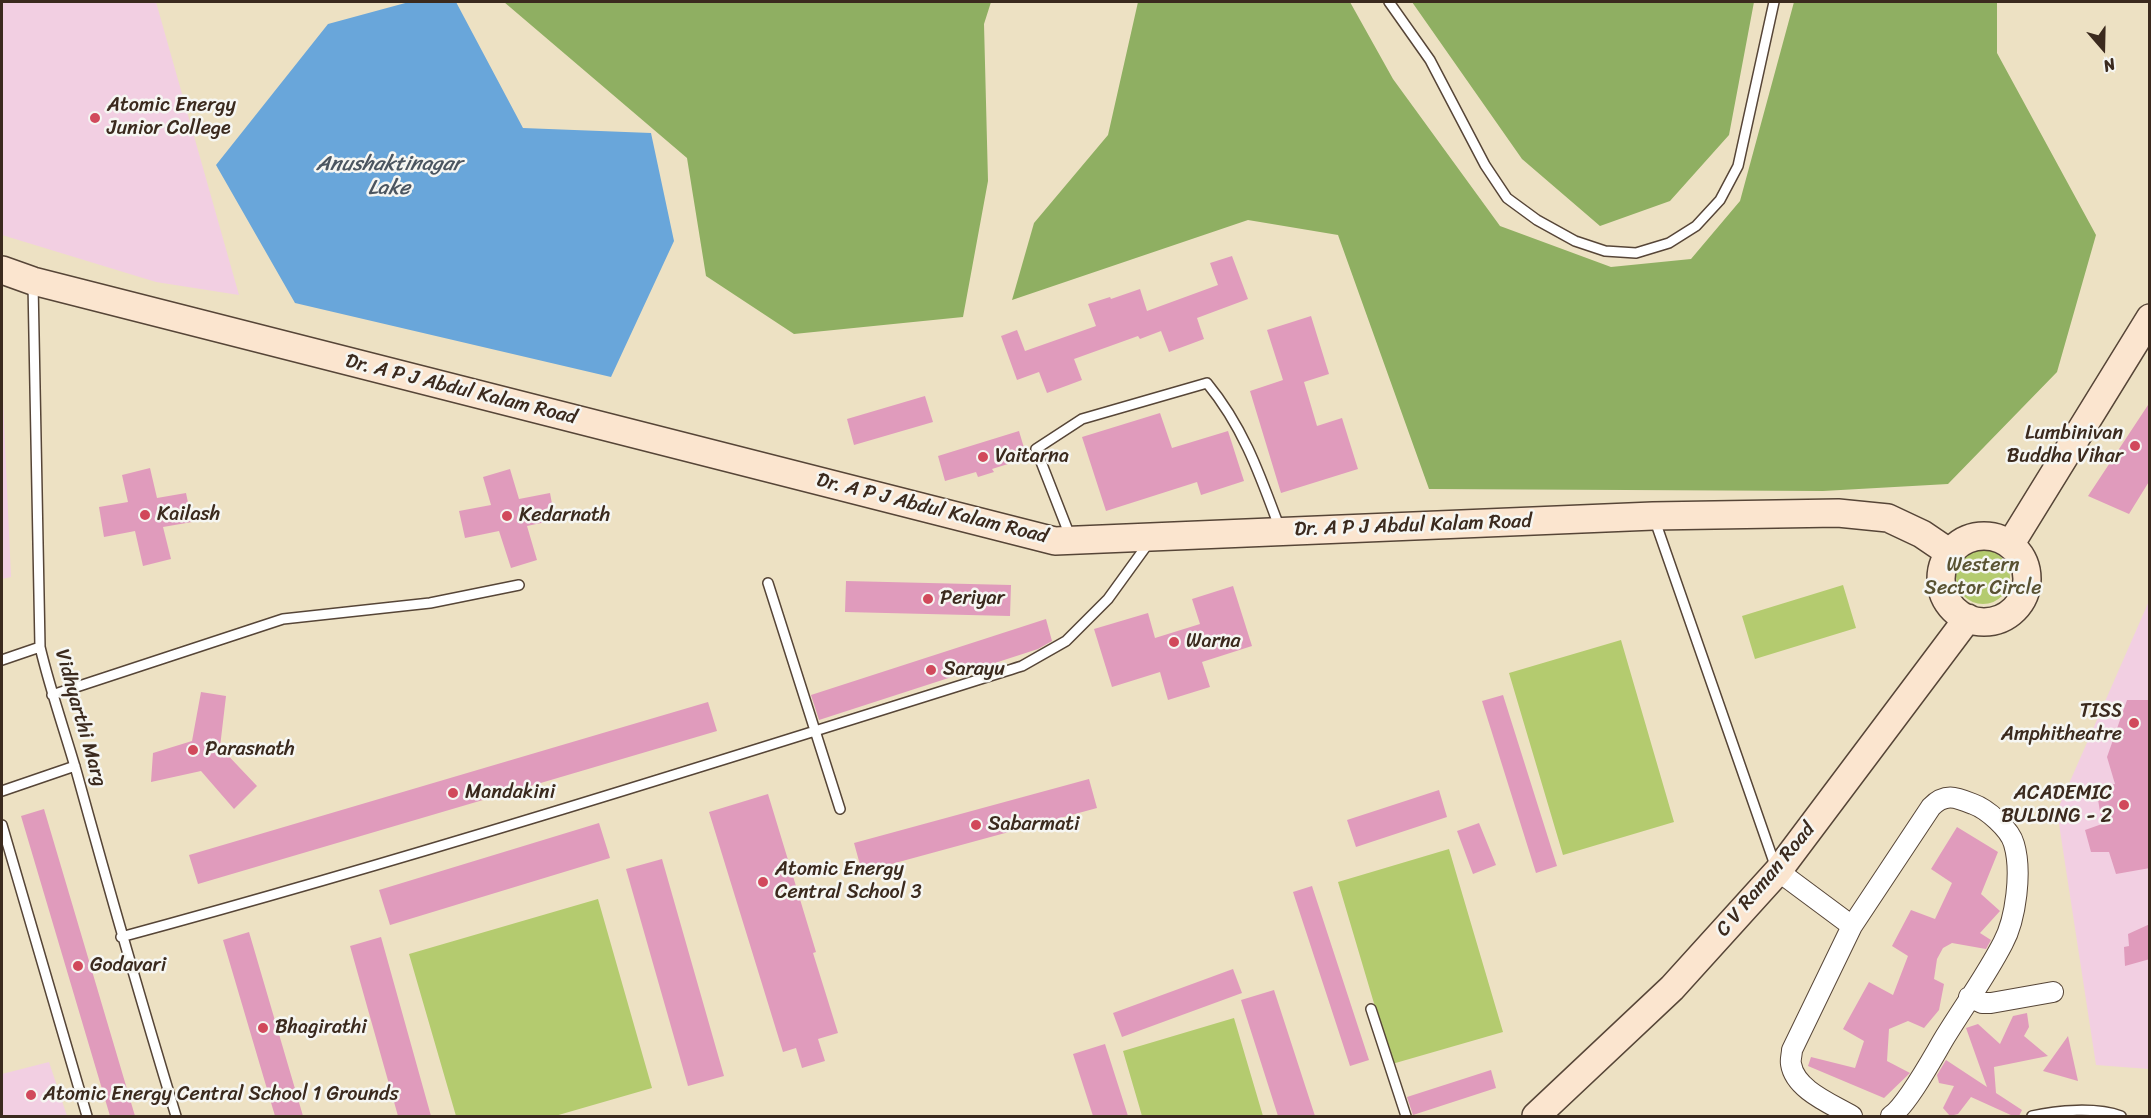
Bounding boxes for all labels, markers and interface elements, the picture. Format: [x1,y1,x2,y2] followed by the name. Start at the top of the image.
[2073,18,2133,78] north arrow
[2099,50,2119,81] text: N
[107,94,236,141] place label: Atomic Energy Junior College
[88,111,102,125] marker: Atomic Energy Junior College
[316,152,462,202] water label: Anushaktinagar Lake
[343,350,579,430] street label: Dr. A P J Abdul Kalam Road
[2007,422,2123,469] place label: Lumbinivan Buddha Vihar
[2128,439,2142,453] marker: Lumbinivan Buddha Vihar
[995,445,1069,469] place label: Vaitarna
[976,450,990,464] marker: Vaitarna
[814,469,1050,549] street label: Dr. A P J Abdul Kalam Road
[157,503,220,527] place label: Kailash
[519,504,610,528] place label: Kedarnath
[138,508,152,522] marker: Kailash
[500,509,514,523] marker: Kedarnath
[1294,510,1532,542] street label: Dr. A P J Abdul Kalam Road
[1924,554,2042,601] park label: Western Sector Circle
[940,587,1005,611] place label: Periyar
[921,592,935,606] marker: Periyar
[1186,630,1240,654] place label: Warna
[1167,635,1181,649] marker: Warna
[49,647,111,789] street label: Vidhyarthi Marg
[943,658,1005,682] place label: Sarayu
[924,663,938,677] marker: Sarayu
[2001,700,2122,747] place label: TISS Amphitheatre
[2127,716,2141,730] marker: TISS Amphitheatre
[205,738,295,762] place label: Parasnath
[186,743,200,757] marker: Parasnath
[465,781,555,805] place label: Mandakini
[2001,782,2112,829] place label: ACADEMIC BULDING - 2
[446,786,460,800] marker: Mandakini
[2117,798,2131,812] marker: ACADEMIC BULDING - 2
[988,813,1079,837] place label: Sabarmati
[969,818,983,832] marker: Sabarmati
[1711,818,1821,942] street label: C V Raman Road
[775,858,922,905] place label: Atomic Energy Central School 3
[756,875,770,889] marker: Atomic Energy Central School 3
[90,954,166,978] place label: Godavari
[71,959,85,973] marker: Godavari
[275,1016,367,1040] place label: Bhagirathi
[256,1021,270,1035] marker: Bhagirathi
[43,1083,399,1107] place label: Atomic Energy Central School 1 Grounds
[24,1088,38,1102] marker: Atomic Energy Central School 1 Grounds

